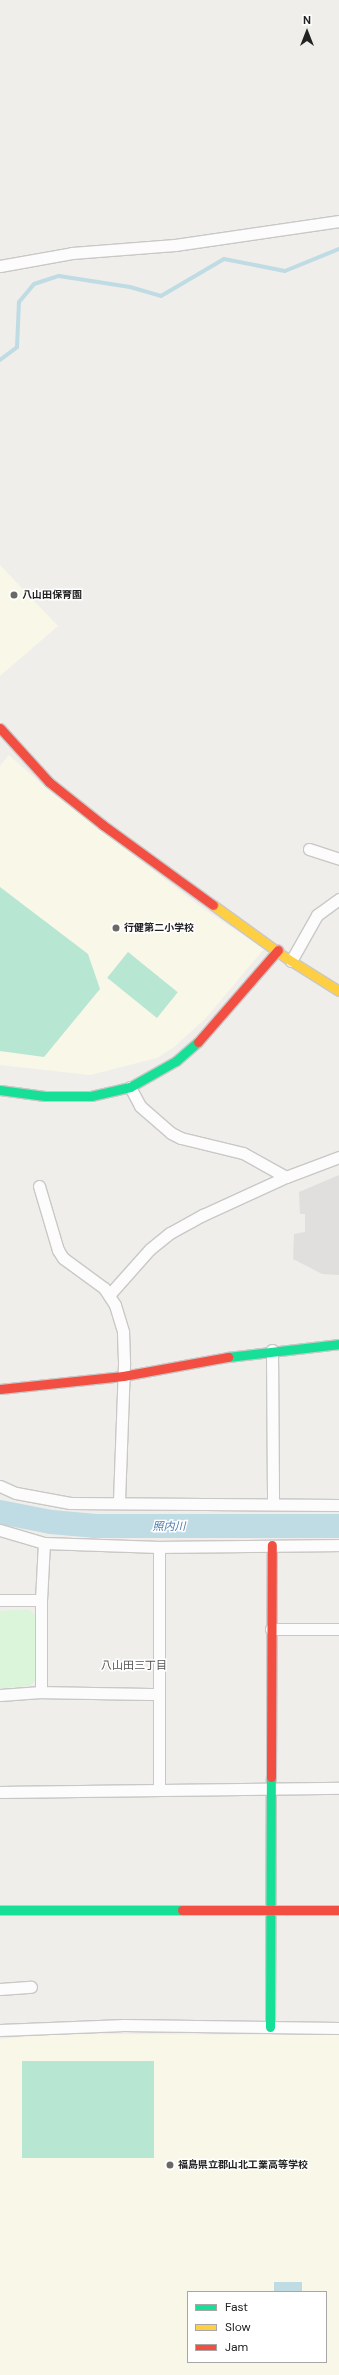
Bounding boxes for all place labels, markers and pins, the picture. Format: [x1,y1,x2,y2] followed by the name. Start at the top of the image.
[22,589,82,601] place label: 八山田保育園
[9,590,19,600] marker: 八山田保育園
[124,922,194,934] place label: 行健第二小学校
[111,923,121,933] marker: 行健第二小学校
[178,2159,308,2171] place label: 福島県立郡山北工業高等学校
[165,2160,175,2170] marker: 福島県立郡山北工業高等学校

